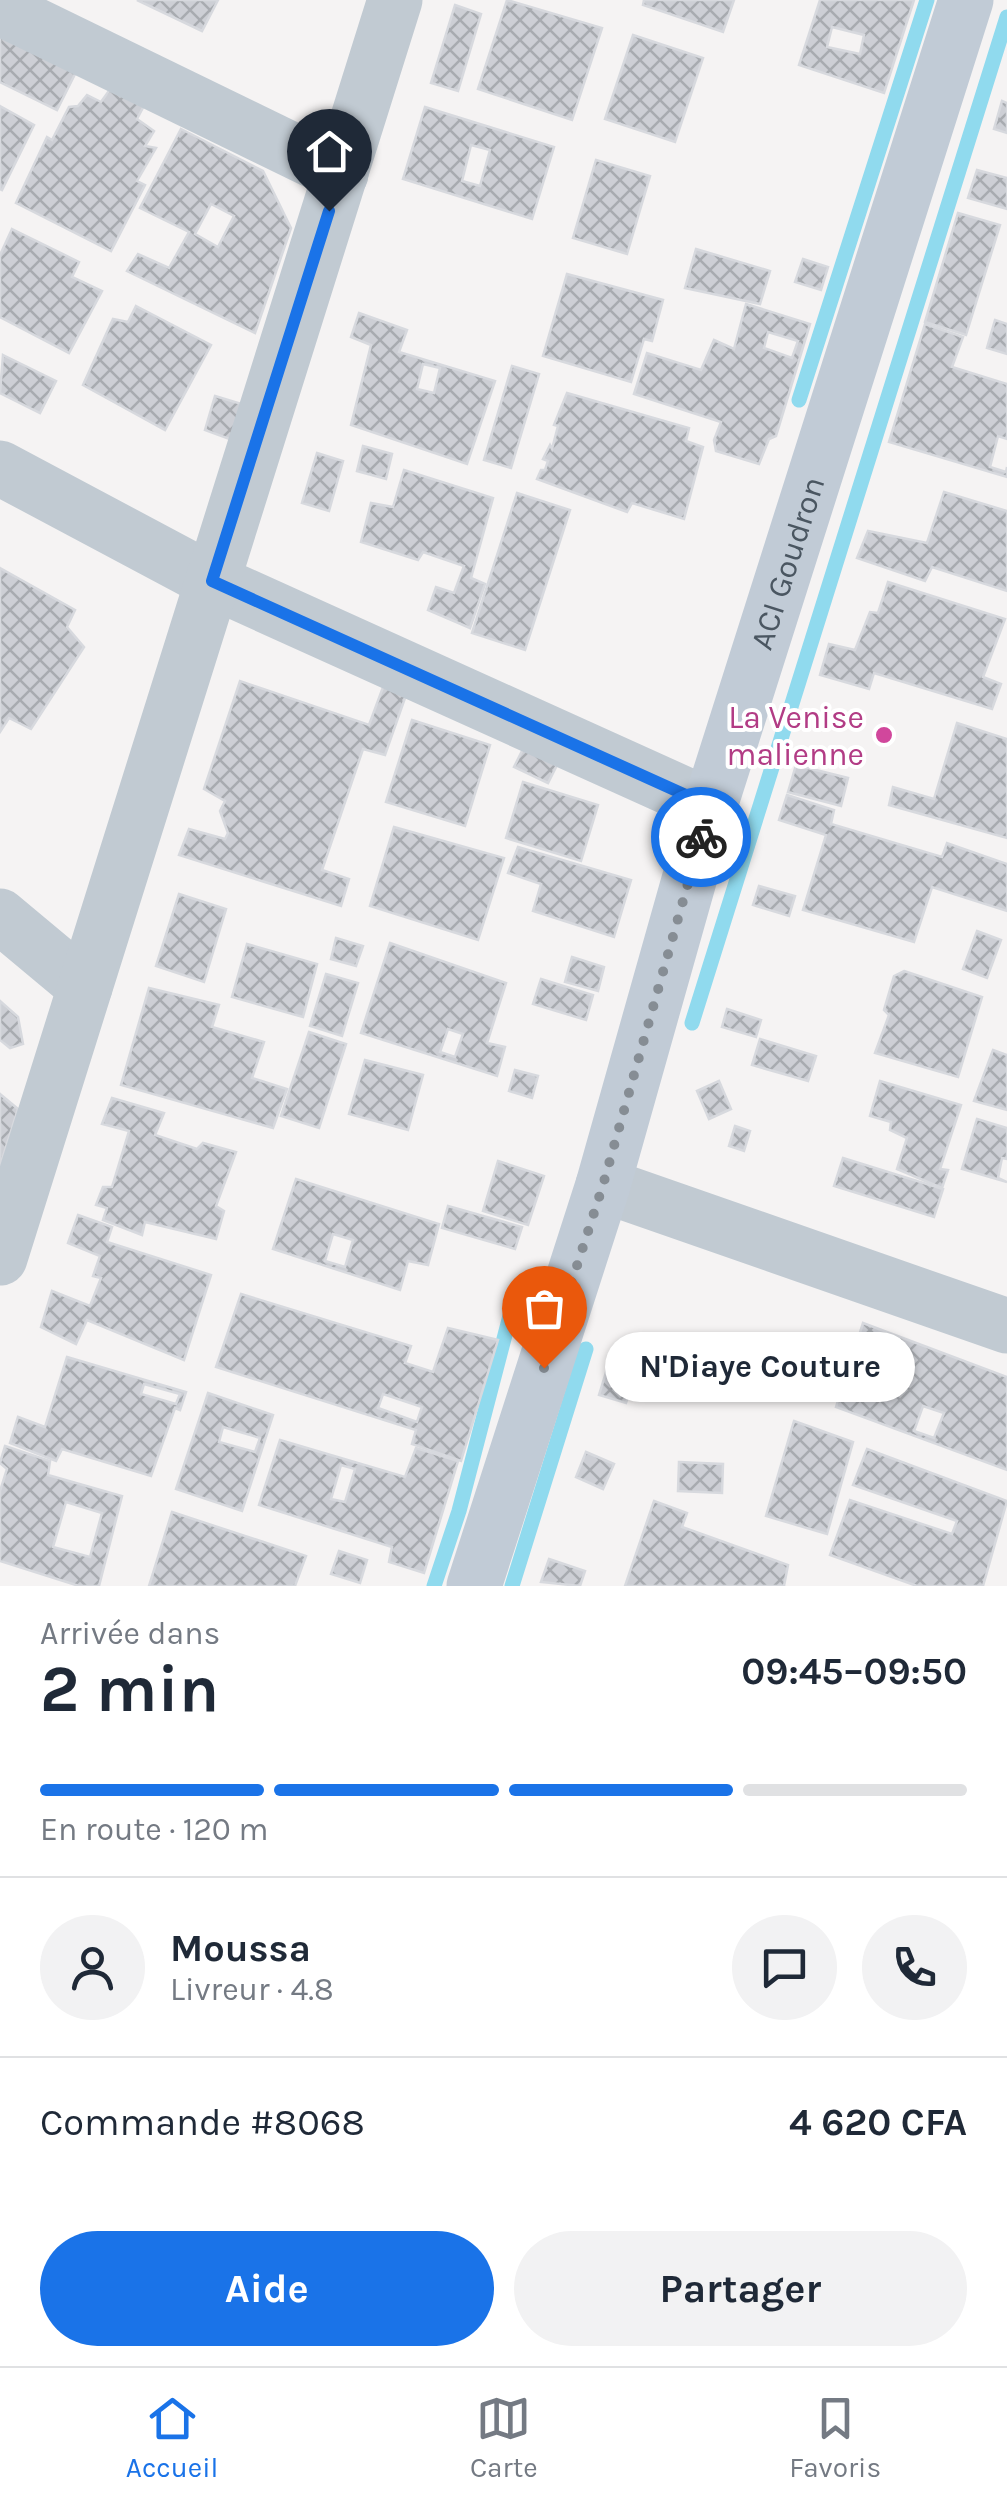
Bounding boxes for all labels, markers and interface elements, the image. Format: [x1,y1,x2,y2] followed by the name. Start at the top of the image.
[287,109,372,212] pin
[302,124,357,179] icon: home
[742,472,832,654] street label: ACI Goudron
[726,699,864,773] place label: La Venise malienne
[873,724,895,746] marker: La Venise malienne
[651,787,751,887] courier
[674,810,729,865] icon: bike
[502,1266,587,1369] pin
[517,1281,572,1336] icon: bag
[604,1333,914,1403] callout: N'Diaye Couture
[639,1348,881,1385] text: N'Diaye Couture
[40,1615,220,1652] text: Arrivée dans
[741,1649,967,1694] text: 09:45–09:50
[40,1651,219,1727] text: 2 min
[40,1811,268,1848] text: En route · 120 m
[40,1915,145,2020] button: person
[732,1915,837,2020] button: chat
[862,1915,967,2020] button: phone
[170,1926,311,1971] text: Moussa
[170,1971,334,2008] text: Livreur · 4.8
[40,2100,365,2145] text: Commande #8068
[789,2100,967,2145] text: 4 620 CFA
[40,2231,494,2346] button: Aide
[514,2231,967,2346] button: Partager
[126,2391,218,2484] tab: Accueil
[470,2391,538,2484] tab: Carte
[789,2391,881,2484] tab: Favoris

